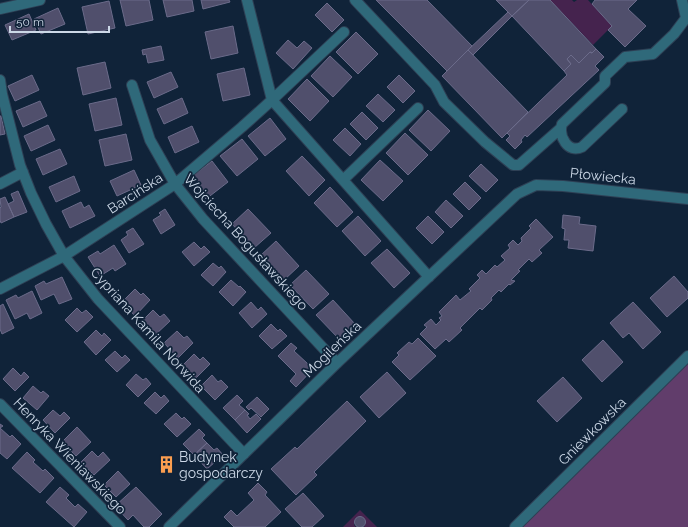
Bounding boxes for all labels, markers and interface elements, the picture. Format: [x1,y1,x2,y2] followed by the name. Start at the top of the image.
[10,8,109,34] scale bar
[16,15,44,29] text: 50 m
[569,165,637,187] street label: Płowiecka
[105,169,165,217] street label: Barcińska
[181,171,311,313] street label: Wojciecha Bogusławskiego
[87,264,209,396] street label: Cypriana Kamila Norwida
[300,317,364,381] street label: Mogileńska
[555,394,629,468] street label: Gniewkowska
[10,395,130,517] street label: Henryka Wieniawskiego
[179,449,263,481] place label: Budynek gospodarczy
[156,455,176,475] building icon: Budynek gospodarczy

